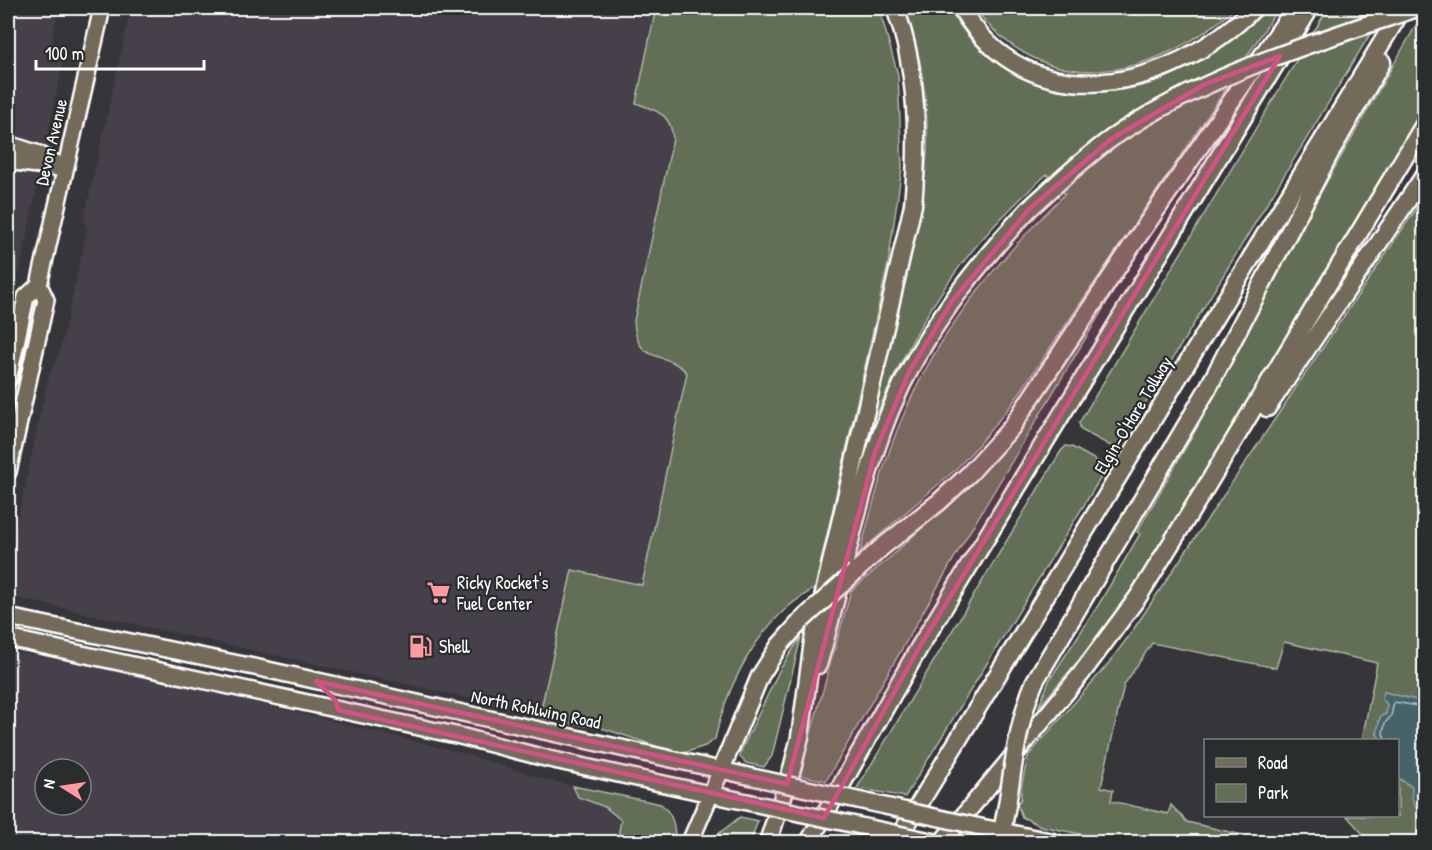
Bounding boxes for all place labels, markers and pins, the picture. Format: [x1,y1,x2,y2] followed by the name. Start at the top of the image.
[456,570,549,616] place label: Ricky Rocket's Fuel Center
[426,579,452,605] supermarket icon: Ricky Rocket's Fuel Center
[408,633,434,659] fuel station icon: Shell
[439,634,470,659] place label: Shell

